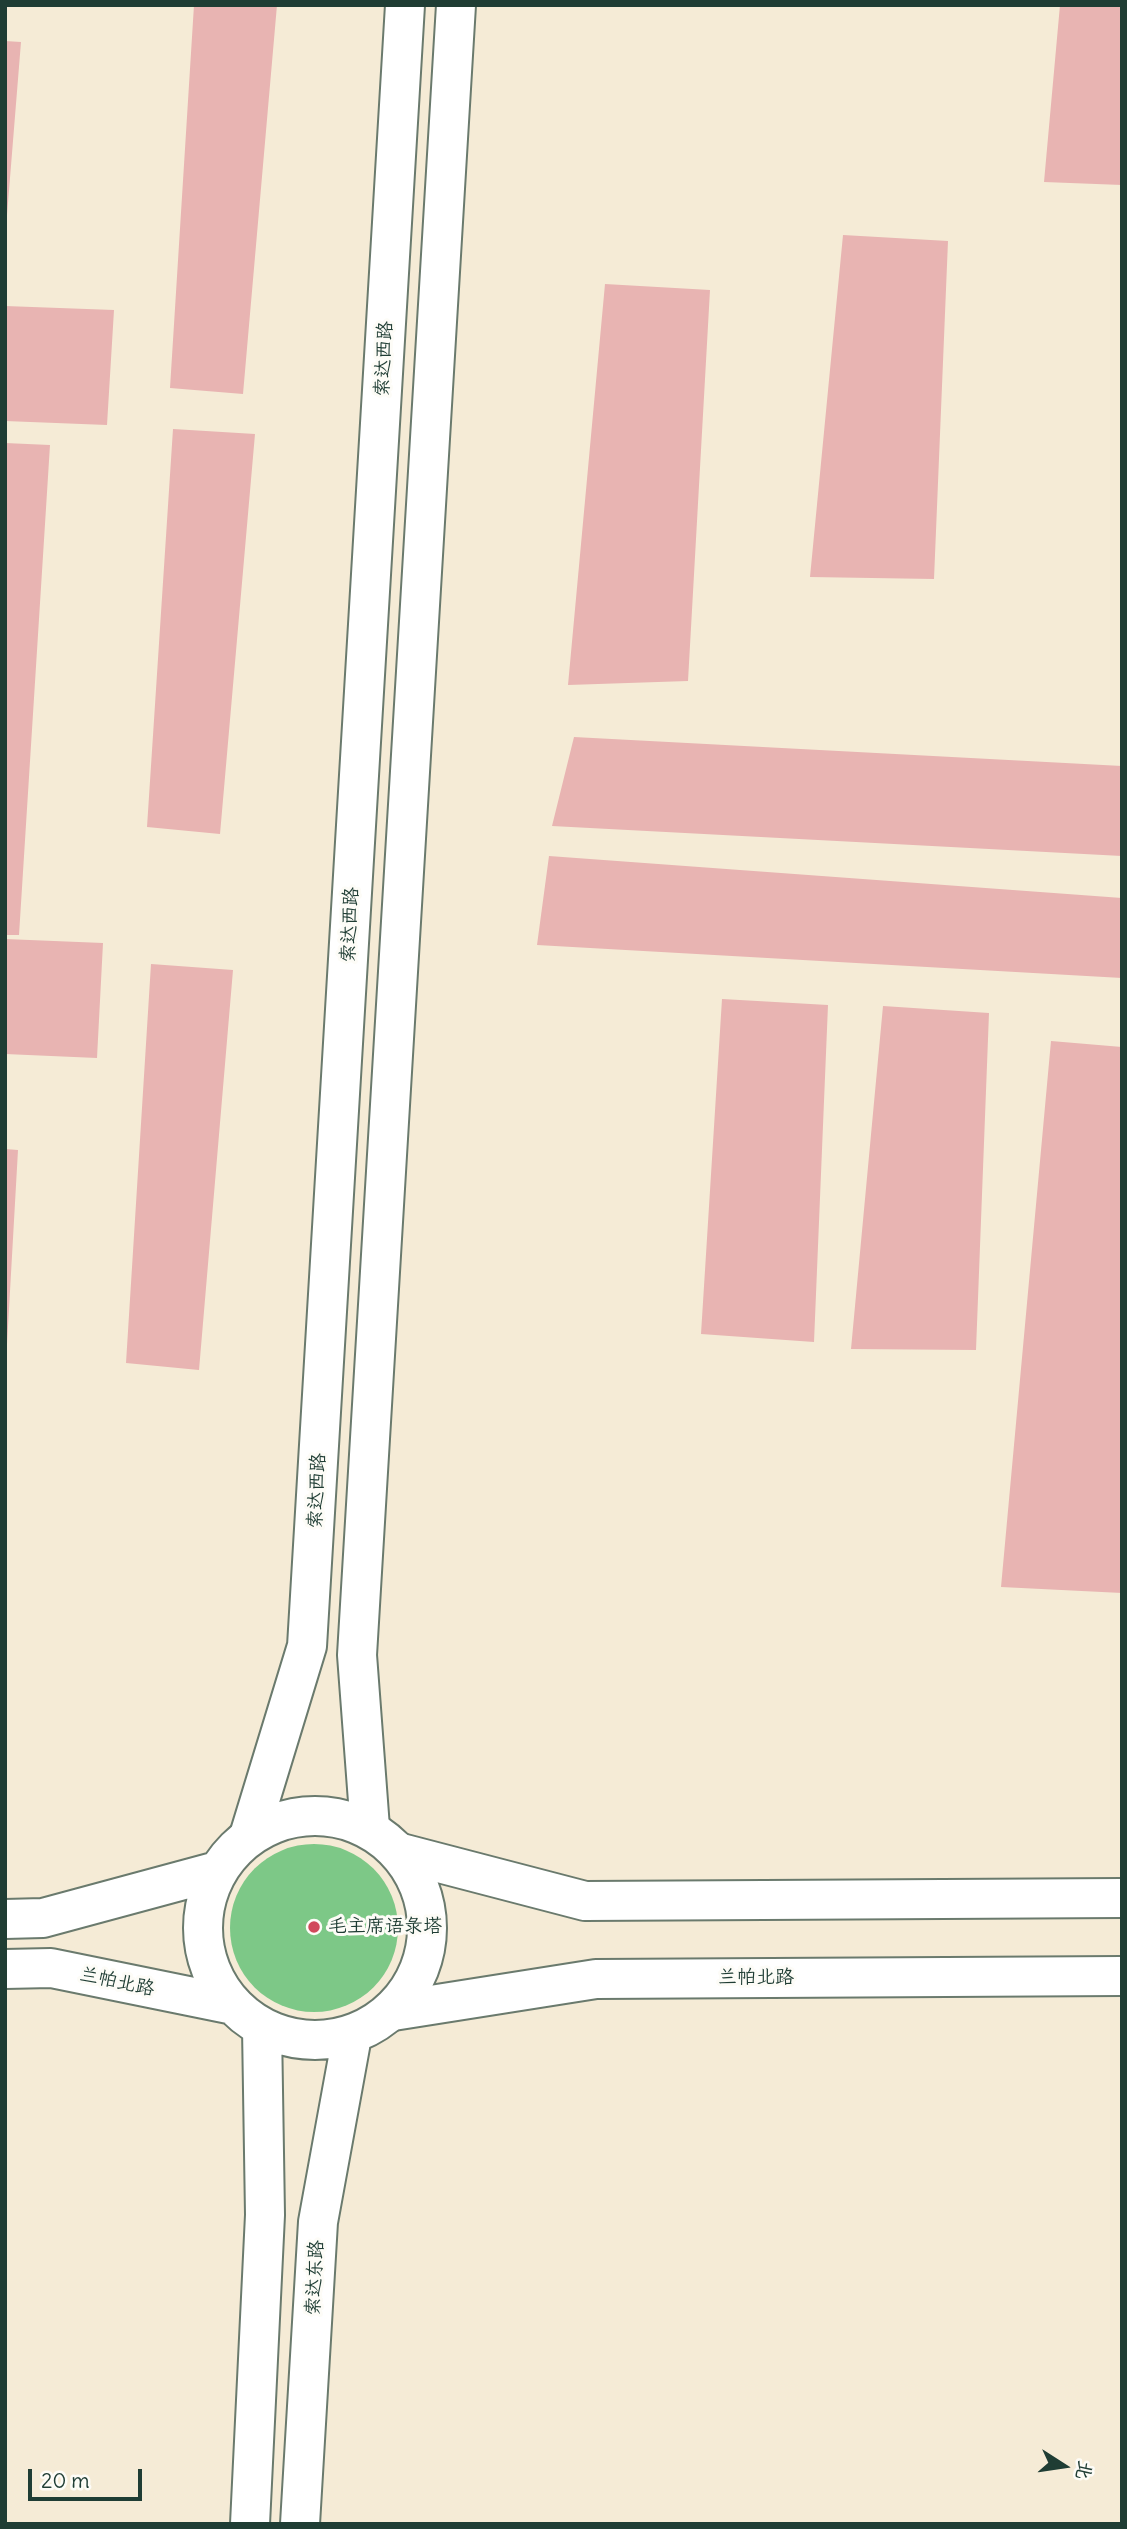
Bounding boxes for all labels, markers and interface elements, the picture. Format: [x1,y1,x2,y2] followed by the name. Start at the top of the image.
[371,320,397,398] street label: 索达西路
[337,886,363,964] street label: 索达西路
[304,1452,330,1530] street label: 索达西路
[328,1916,442,1938] place label: 毛主席语录塔
[306,1919,322,1935] marker: 毛主席语录塔
[77,1963,157,2001] street label: 兰帕北路
[718,1967,794,1989] street label: 兰帕北路
[302,2239,328,2317] street label: 索达东路
[1029,2431,1099,2501] north arrow
[32,2456,145,2500] scale bar
[1071,2459,1098,2482] text: 北
[41,2467,90,2494] text: 20 m

